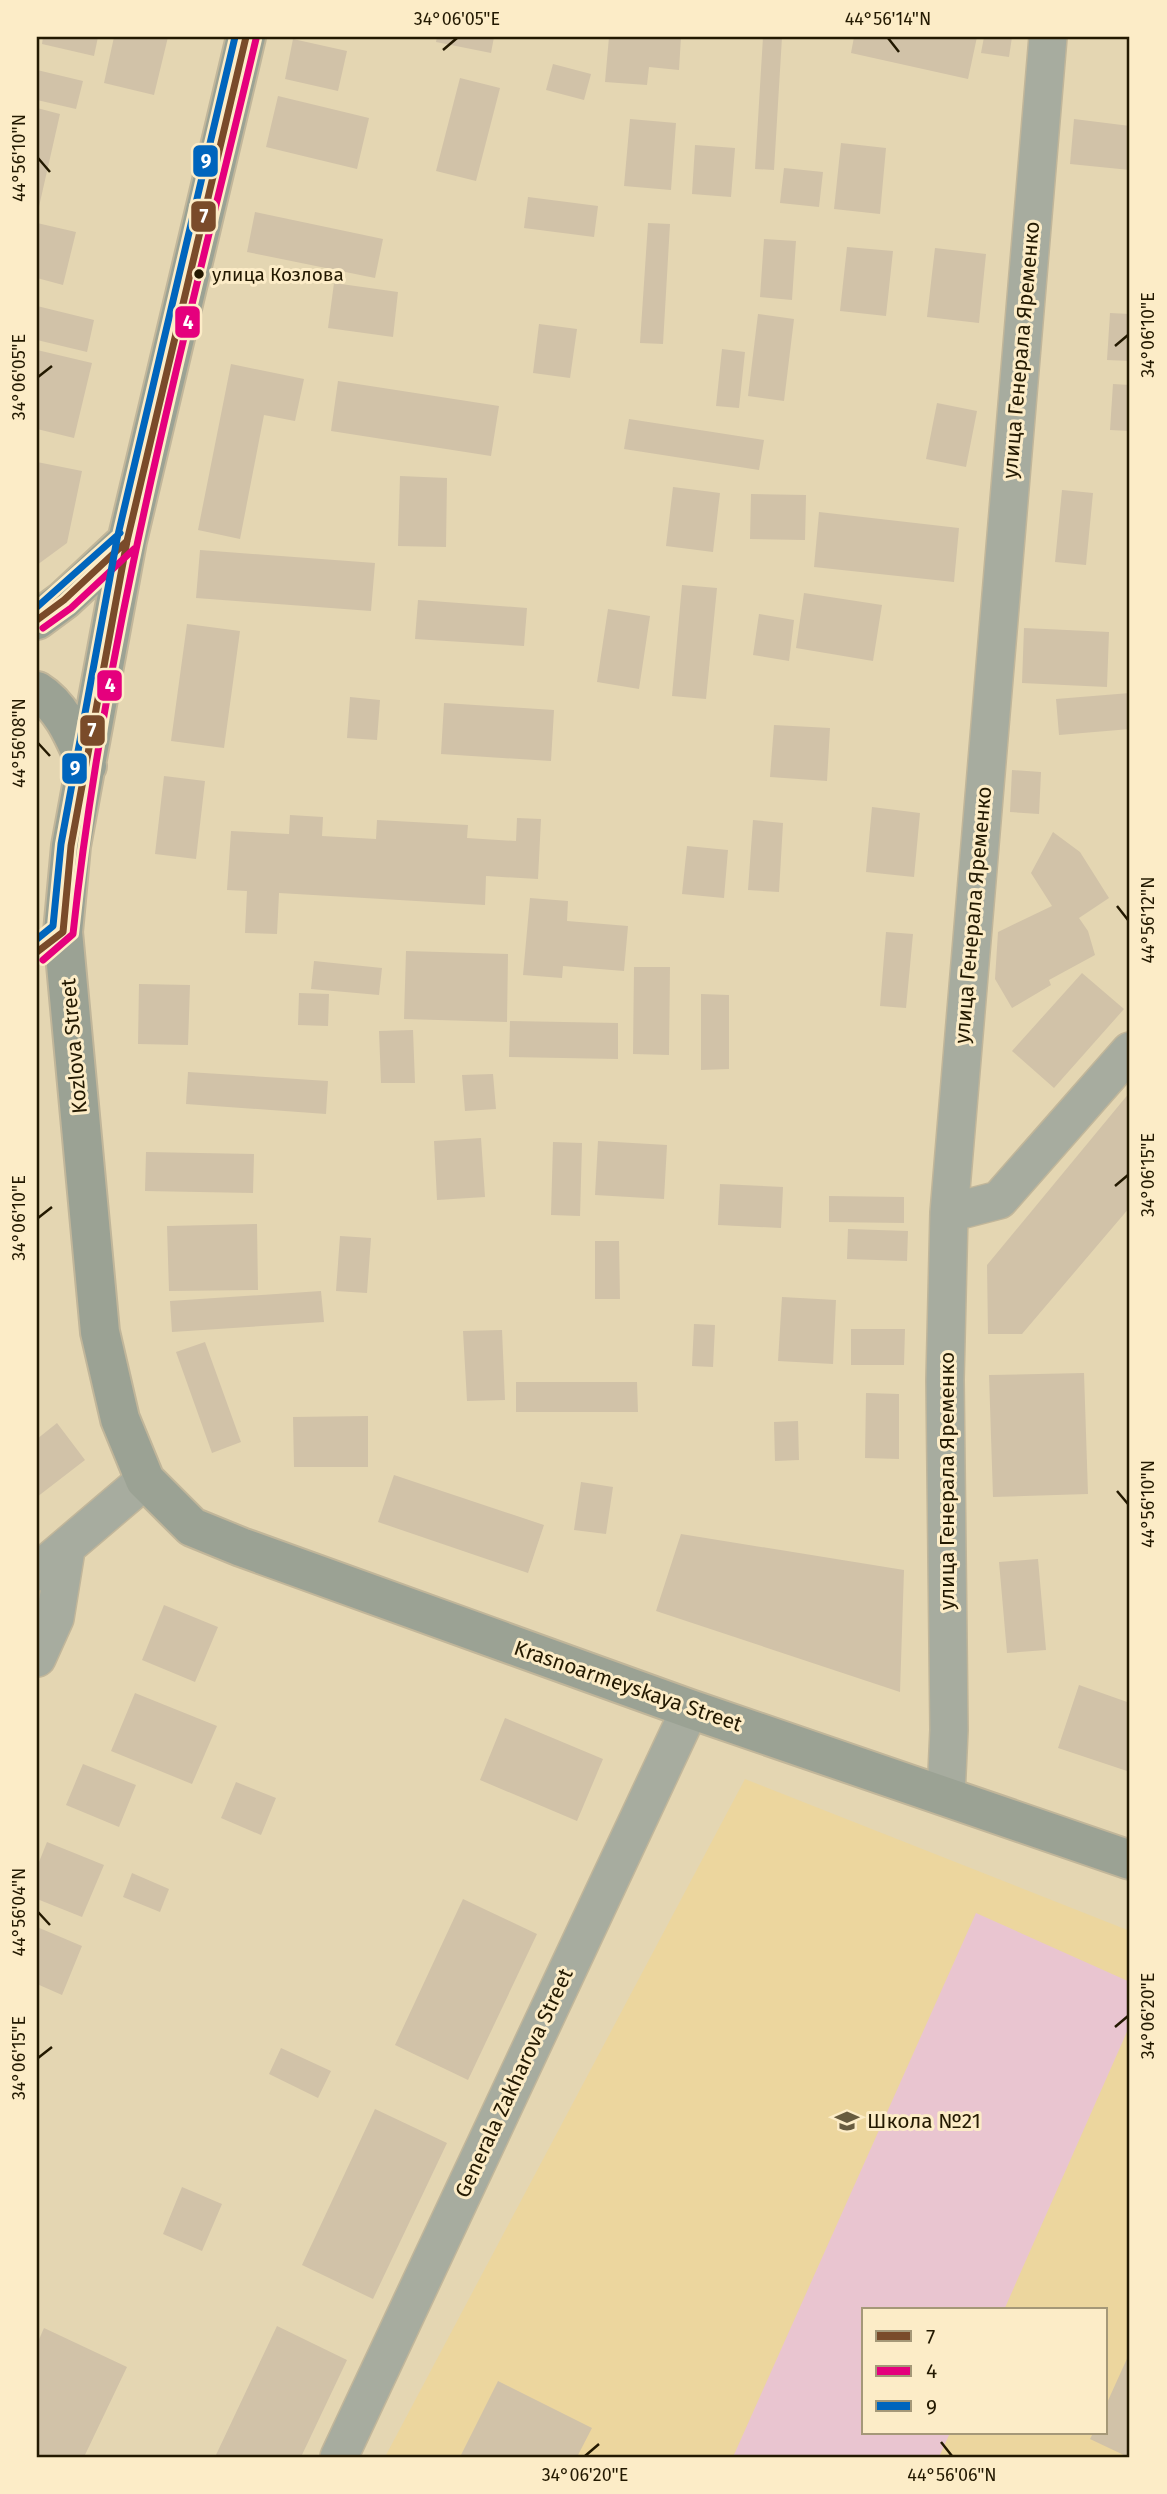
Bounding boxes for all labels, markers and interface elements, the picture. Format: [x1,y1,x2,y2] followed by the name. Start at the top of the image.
[414,8,500,30] text: 34°06'05"E
[845,8,931,30] text: 44°56'14"N
[8,114,30,202] text: 44°56'10"N
[192,144,219,178] line badge: 9
[201,150,212,173] text: 9
[190,200,217,233] line badge: 7
[200,205,209,228] text: 7
[997,220,1045,480] street label: улица Генерала Яременко
[212,263,344,286] place label: улица Козлова
[192,267,206,281] marker: улица Козлова
[1137,292,1159,378] text: 34°06'10"E
[174,305,201,339] line badge: 4
[183,311,194,334] text: 4
[8,334,30,420] text: 34°06'05"E
[96,669,123,702] line badge: 4
[105,674,116,697] text: 4
[8,698,30,788] text: 44°56'08"N
[79,714,106,747] line badge: 7
[88,719,97,742] text: 7
[61,752,88,785] line badge: 9
[70,757,81,780] text: 9
[949,785,997,1045] street label: улица Генерала Яременко
[1137,877,1159,963] text: 44°56'12"N
[55,977,93,1115] street label: Kozlova Street
[1137,1133,1159,1217] text: 34°06'15"E
[8,1175,30,1261] text: 34°06'10"E
[934,1352,960,1610] street label: улица Генерала Яременко
[1137,1460,1159,1548] text: 44°56'10"N
[511,1635,746,1737] street label: Krasnoarmeyskaya Street
[8,1868,30,1956] text: 44°56'04"N
[449,1964,579,2202] street label: Generala Zakharova Street
[1137,1973,1159,2059] text: 34°06'20"E
[8,2016,30,2100] text: 34°06'15"E
[833,2107,861,2135] school or university icon: Школа №21
[867,2108,981,2134] place label: Школа №21
[862,2308,1108,2434] legend
[926,2324,935,2350] text: 7
[926,2358,937,2384] text: 4
[926,2394,937,2420] text: 9
[542,2464,628,2486] text: 34°06'20"E
[907,2464,997,2486] text: 44°56'06"N

